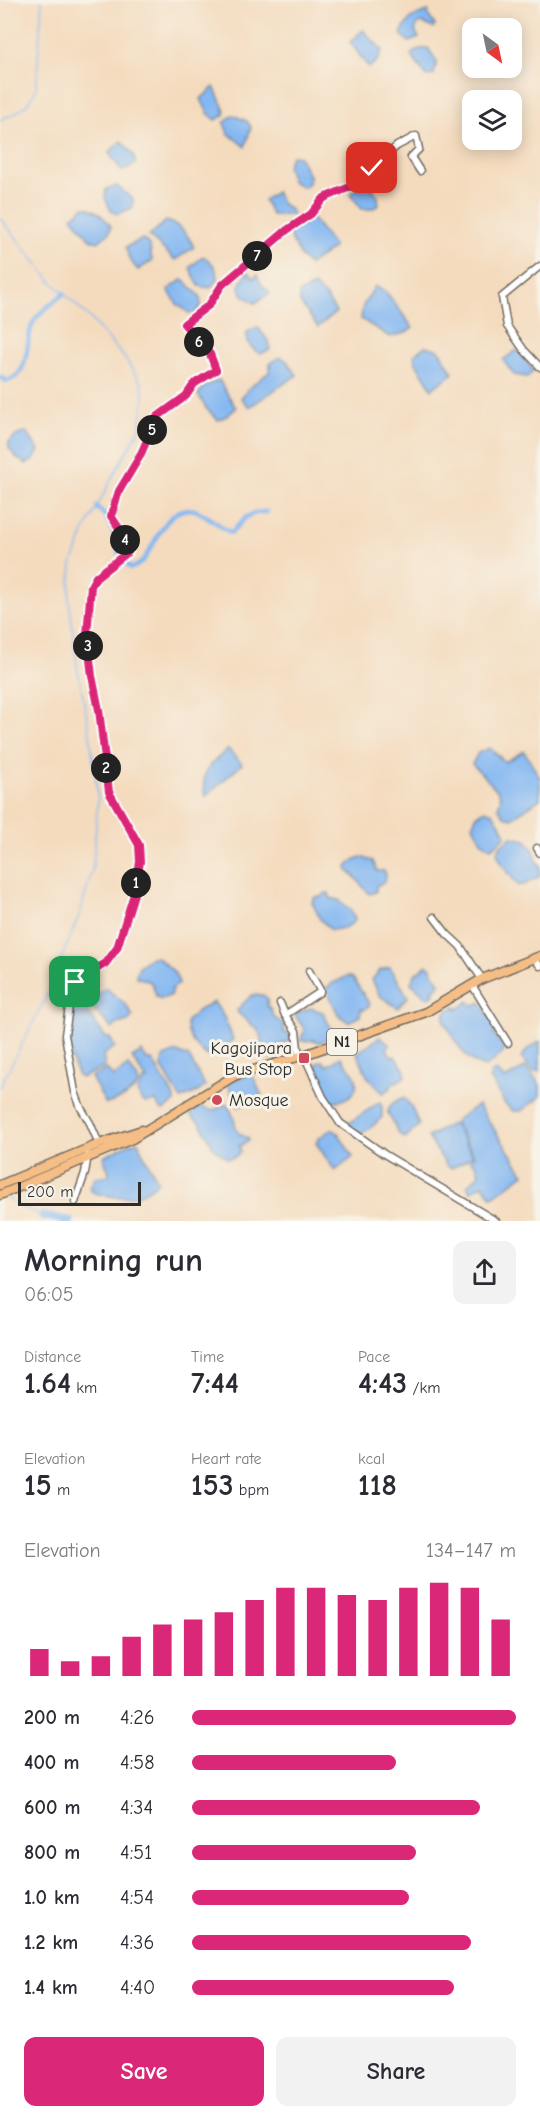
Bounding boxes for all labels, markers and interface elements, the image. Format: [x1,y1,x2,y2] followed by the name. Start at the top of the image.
[462,18,522,78] north arrow
[462,18,522,150] map controls
[462,90,522,150] button: layers
[346,142,397,193] pin
[355,151,388,184] icon: check
[242,241,272,271] pin: 7
[253,247,261,265] text: 7
[184,327,214,357] pin: 6
[195,333,203,351] text: 6
[137,415,167,445] pin: 5
[148,421,156,439] text: 5
[110,525,140,555] pin: 4
[121,531,129,549] text: 4
[73,631,103,661] pin: 3
[84,637,92,655] text: 3
[91,753,121,783] pin: 2
[102,759,110,777] text: 2
[121,868,151,898] pin: 1
[133,874,139,892] text: 1
[49,956,100,1007] pin
[58,965,91,998] icon: arrive
[327,1029,357,1055] road number: N1
[210,1038,292,1080] place label: Kagojipara Bus Stop
[297,1051,311,1065] marker: Kagojipara Bus Stop
[229,1090,288,1111] place label: Mosque
[210,1093,224,1107] marker: Mosque
[18,1179,141,1206] scale bar
[27,1183,73,1201] text: 200 m
[24,1241,203,1279] text: Morning run
[453,1241,516,1304] button: share
[24,1283,74,1306] text: 06:05
[24,1348,81,1366] text: Distance
[191,1348,224,1366] text: Time
[358,1348,390,1366] text: Pace
[24,1366,71,1401] text: 1.64
[191,1366,239,1401] text: 7:44
[358,1366,407,1401] text: 4:43
[71,1379,97,1397] text: km
[407,1379,440,1397] text: /km
[24,1450,85,1468] text: Elevation
[191,1450,262,1468] text: Heart rate
[358,1450,385,1468] text: kcal
[24,1468,52,1503] text: 15
[191,1468,234,1503] text: 153
[358,1468,397,1503] text: 118
[52,1481,70,1499] text: m
[234,1481,269,1499] text: bpm
[24,1539,101,1562] text: Elevation
[426,1539,516,1562] text: 134–147 m
[24,1706,80,1729] text: 200 m
[120,1706,155,1729] text: 4:26
[24,1751,79,1774] text: 400 m
[120,1751,154,1774] text: 4:58
[24,1796,80,1819] text: 600 m
[120,1796,153,1819] text: 4:34
[24,1841,80,1864] text: 800 m
[120,1841,152,1864] text: 4:51
[24,1886,80,1909] text: 1.0 km
[120,1886,154,1909] text: 4:54
[24,1931,78,1954] text: 1.2 km
[120,1931,154,1954] text: 4:36
[24,1976,78,1999] text: 1.4 km
[120,1976,155,1999] text: 4:40
[24,2037,264,2106] button: Save
[276,2037,516,2106] button: Share

